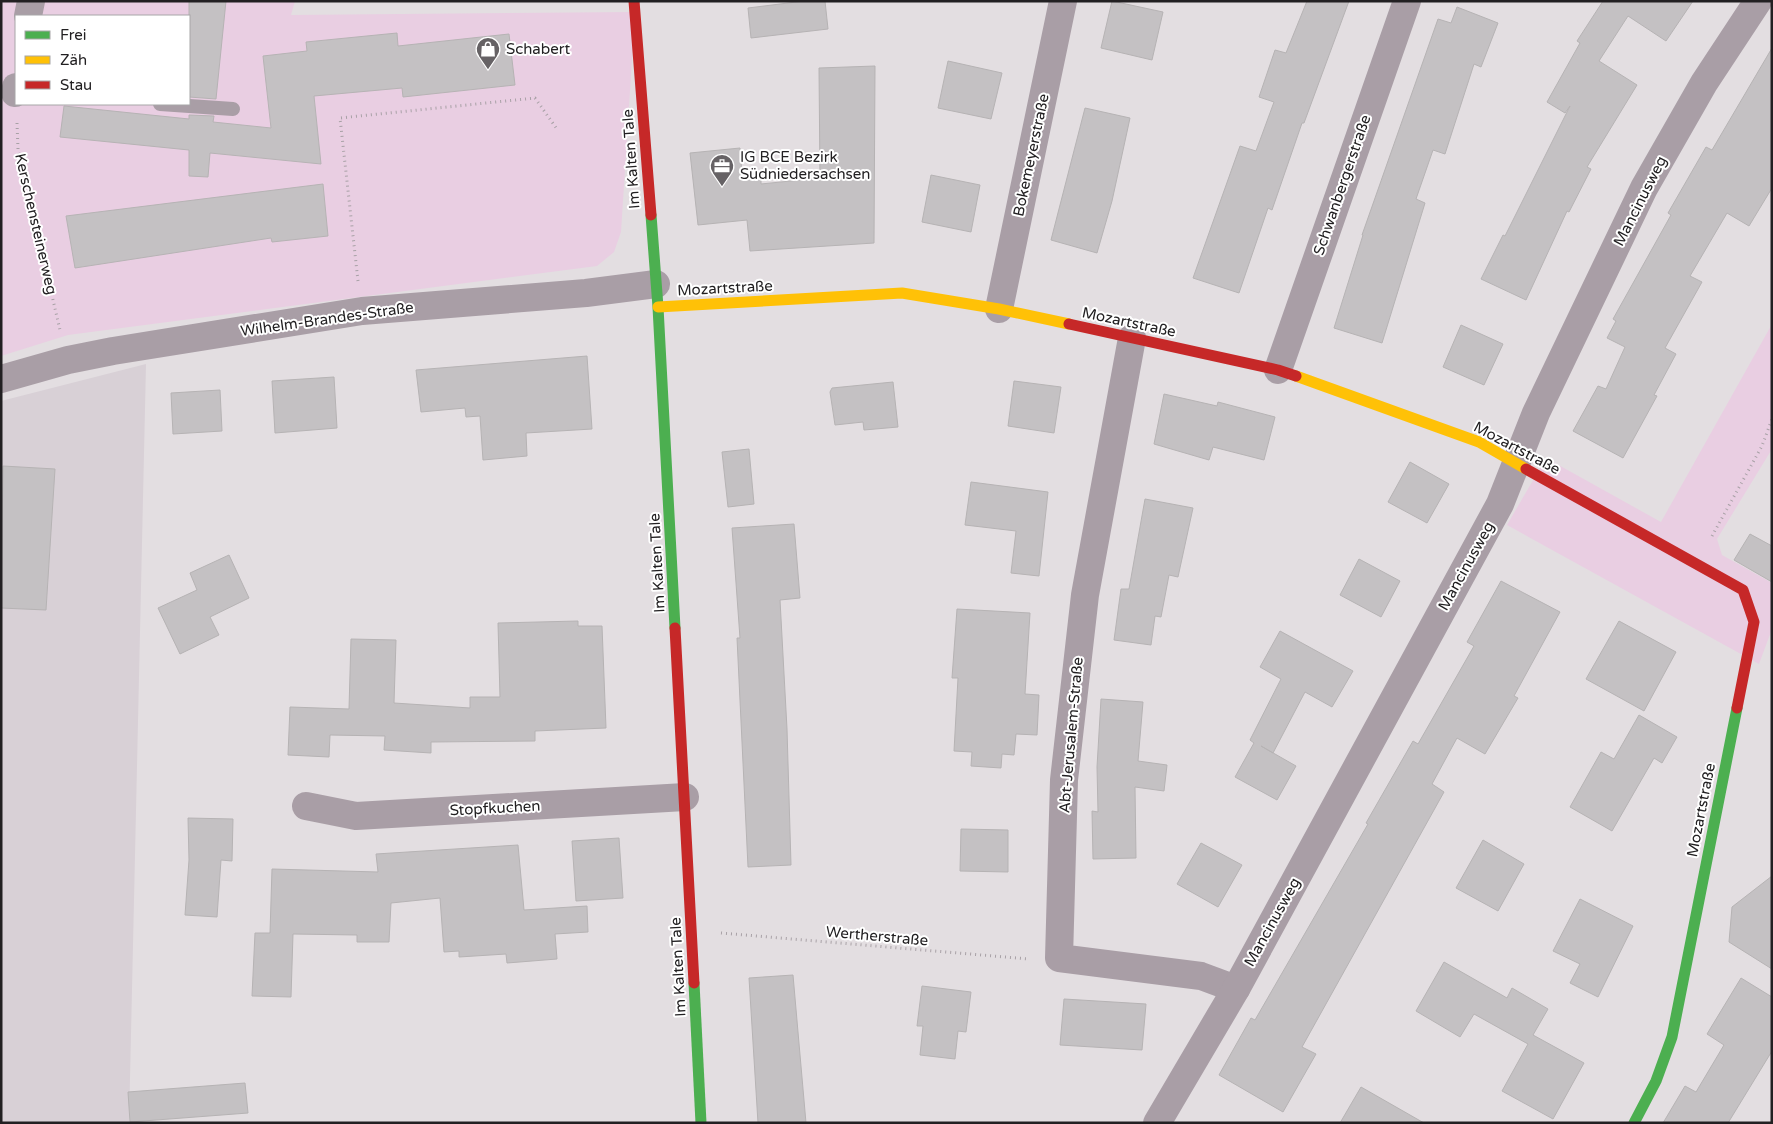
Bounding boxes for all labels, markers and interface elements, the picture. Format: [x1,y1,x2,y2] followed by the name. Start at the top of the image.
[15,15,190,105] legend
[60,26,86,44] text: Frei
[475,36,501,70] shop icon: Schabert
[506,40,571,58] place label: Schabert
[60,51,87,69] text: Zäh
[60,76,92,94] text: Stau
[1009,92,1053,218] street label: Bokemeyerstraße
[619,109,643,209] street label: Im Kalten Tale
[1309,112,1375,258] street label: Schwanbergerstraße
[740,148,870,183] place label: IG BCE Bezirk Südniedersachsen
[11,152,61,296] street label: Kerschensteinerweg
[709,153,735,187] office icon: IG BCE Bezirk Südniedersachsen
[1610,153,1670,249] street label: Mancinusweg
[677,277,773,299] street label: Mozartstraße
[239,298,415,340] street label: Wilhelm-Brandes-Straße
[1080,303,1178,341] street label: Mozartstraße
[1471,418,1563,478] street label: Mozartstraße
[645,513,669,613] street label: Im Kalten Tale
[1434,518,1498,614] street label: Mancinusweg
[1055,656,1087,814] street label: Abt-Jerusalem-Straße
[1683,761,1719,859] street label: Mozartstraße
[449,797,541,819] street label: Stopfkuchen
[1240,874,1304,970] street label: Mancinusweg
[666,917,690,1017] street label: Im Kalten Tale
[825,923,929,949] street label: Wertherstraße

